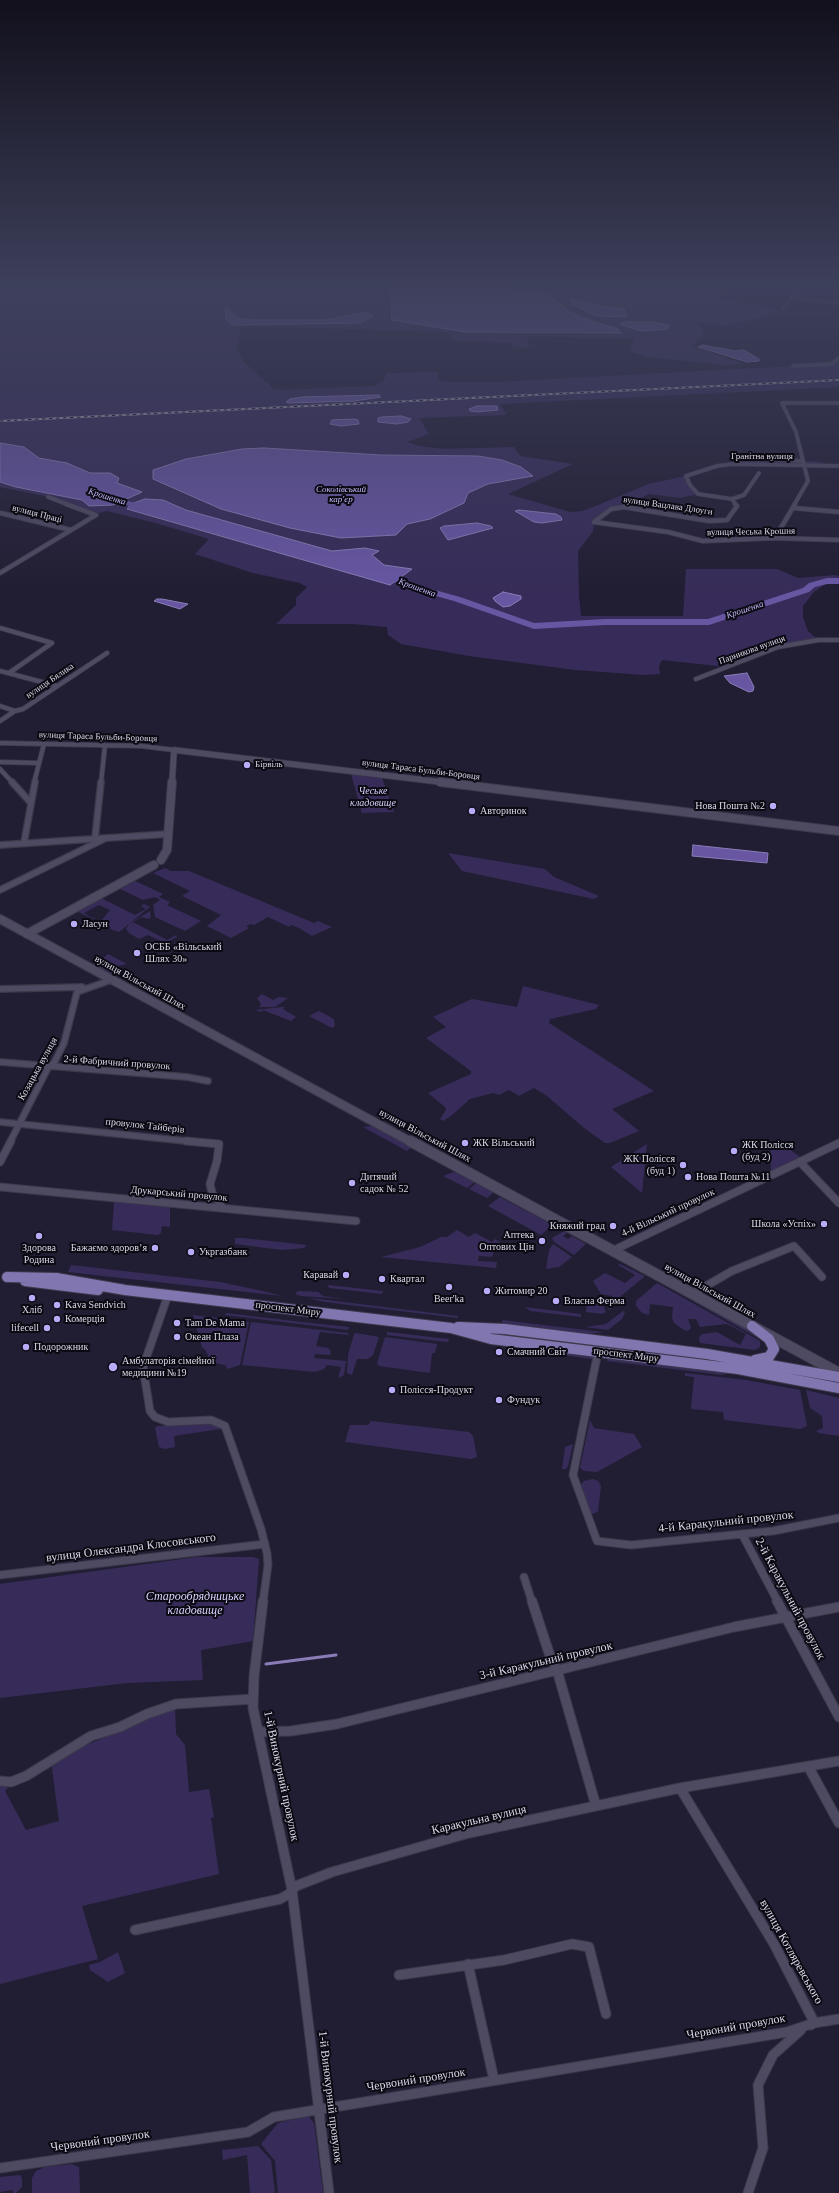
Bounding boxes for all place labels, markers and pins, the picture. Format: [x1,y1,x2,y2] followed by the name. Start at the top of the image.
[242,760,252,770] marker: Бірвіль
[255,760,283,770] place label: Бірвіль
[695,800,765,812] place label: Нова Пошта №2
[768,801,778,811] marker: Нова Пошта №2
[480,805,526,817] place label: Авторинок
[467,806,477,816] marker: Авторинок
[82,918,108,930] place label: Ласун
[69,919,79,929] marker: Ласун
[145,941,222,964] place label: ОСББ «Вільський Шлях 30»
[132,948,142,958] marker: ОСББ «Вільський Шлях 30»
[473,1137,535,1149] place label: ЖК Вільський
[460,1138,470,1148] marker: ЖК Вільський
[742,1139,793,1162] place label: ЖК Полісся (буд 2)
[729,1146,739,1156] marker: ЖК Полісся (буд 2)
[624,1153,675,1176] place label: ЖК Полісся (буд 1)
[678,1160,688,1170] marker: ЖК Полісся (буд 1)
[360,1171,408,1194] place label: Дитячий садок № 52
[696,1171,770,1183] place label: Нова Пошта №11
[683,1172,693,1182] marker: Нова Пошта №11
[347,1178,357,1188] marker: Дитячий садок № 52
[751,1218,816,1230] place label: Школа «Успіх»
[819,1219,829,1229] marker: Школа «Успіх»
[550,1220,605,1232] place label: Княжий град
[608,1221,618,1231] marker: Княжий град
[479,1229,534,1252] place label: Аптека Оптових Цін
[34,1231,44,1241] marker: Здорова Родина
[537,1236,547,1246] marker: Аптека Оптових Цін
[22,1242,56,1266] place label: Здорова Родина
[71,1242,147,1254] place label: Бажаємо здоровʼя
[150,1243,160,1253] marker: Бажаємо здоровʼя
[199,1246,247,1258] place label: Укргазбанк
[186,1247,196,1257] marker: Укргазбанк
[303,1269,338,1281] place label: Каравай
[341,1270,351,1280] marker: Каравай
[390,1273,425,1285] place label: Квартал
[377,1274,387,1284] marker: Квартал
[444,1282,454,1292] marker: Beer'ka
[495,1285,548,1297] place label: Житомир 20
[482,1286,492,1296] marker: Житомир 20
[27,1293,37,1303] marker: Хліб
[434,1293,464,1305] place label: Beer'ka
[564,1295,625,1307] place label: Власна Ферма
[551,1296,561,1306] marker: Власна Ферма
[65,1299,126,1311] place label: Kava Sendvich
[52,1300,62,1310] marker: Kava Sendvich
[22,1304,42,1316] place label: Хліб
[65,1313,104,1325] place label: Комерція
[52,1314,62,1324] marker: Комерція
[185,1317,245,1329] place label: Tam De Mama
[172,1318,182,1328] marker: Tam De Mama
[11,1322,39,1334] place label: lifecell
[42,1323,52,1333] marker: lifecell
[185,1331,239,1343] place label: Океан Плаза
[172,1332,182,1342] marker: Океан Плаза
[34,1341,88,1353] place label: Подорожник
[21,1342,31,1352] marker: Подорожник
[507,1346,566,1358] place label: Смачний Світ
[494,1347,504,1357] marker: Смачний Світ
[122,1355,215,1378] place label: Амбулаторія сімейної медицини №19
[107,1361,119,1373] marker: Амбулаторія сімейної медицини №19
[400,1384,473,1396] place label: Полісся-Продукт
[387,1385,397,1395] marker: Полісся-Продукт
[507,1394,540,1406] place label: Фундук
[494,1395,504,1405] marker: Фундук

